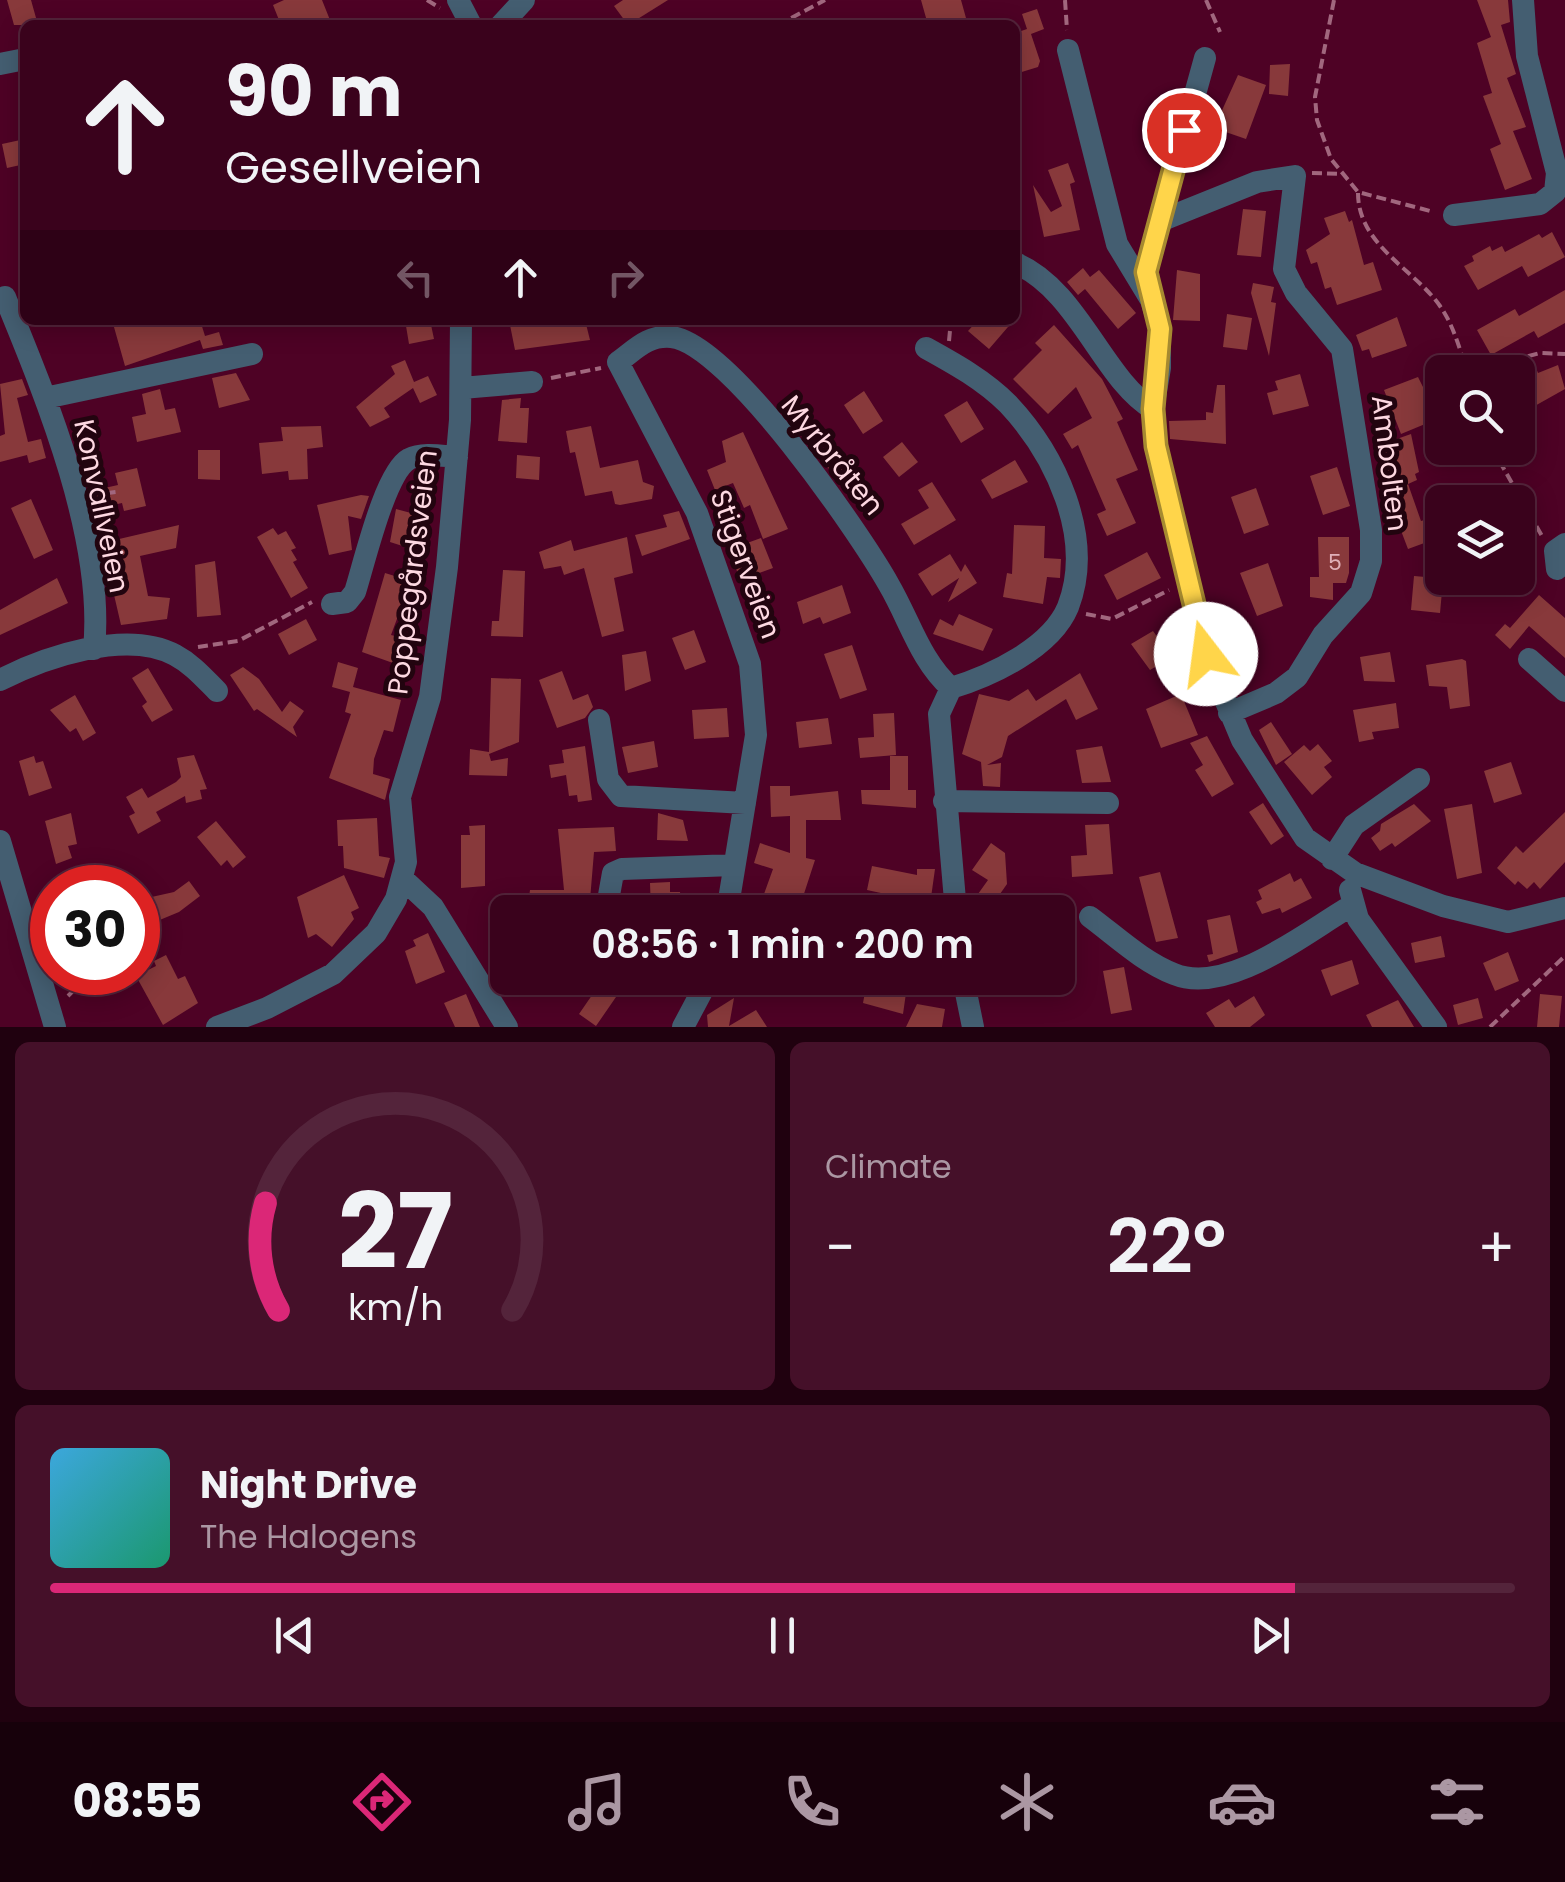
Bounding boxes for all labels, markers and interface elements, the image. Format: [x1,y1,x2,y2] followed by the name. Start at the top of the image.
[225,42,403,141] text: 90 m
[60,60,190,190] icon: ahead
[1142,88,1227,173] pin
[1157,103,1212,158] icon: arrive
[225,136,482,199] text: Gesellveien
[388,250,443,305] icon: left
[493,250,548,305] icon: ahead
[598,250,653,305] icon: right
[1425,355,1535,595] map controls
[1425,355,1535,465] button: search
[772,387,893,524] street label: Myrbråten
[1362,393,1417,533] street label: Ambolten
[64,416,139,596] street label: Konvallveien
[378,447,447,697] street label: Poppegårdsveien
[701,484,790,644] street label: Stigerveien
[1425,485,1535,595] button: layers
[1328,547,1342,578] house number: 5
[1154,602,1258,706] position arrow
[30,865,160,995] speed limit sign: 30
[591,918,974,971] text: 08:56 · 1 min · 200 m
[825,1144,952,1189] text: Climate
[337,1159,453,1304] text: 27
[1107,1194,1226,1299] text: 22°
[825,1209,855,1286] text: −
[1477,1209,1515,1286] text: +
[347,1282,443,1333] text: km/h
[200,1458,417,1511] text: Night Drive
[200,1514,417,1559] text: The Halogens
[267,1608,322,1663] icon: previous
[755,1608,810,1663] icon: pause
[1243,1608,1298,1663] icon: next
[347,1767,417,1837] icon: directions
[562,1767,632,1837] icon: music
[777,1767,847,1837] icon: phone
[992,1767,1062,1837] icon: climate
[1207,1767,1277,1837] icon: car
[1422,1767,1492,1837] icon: filters
[73,1770,202,1833] text: 08:55

